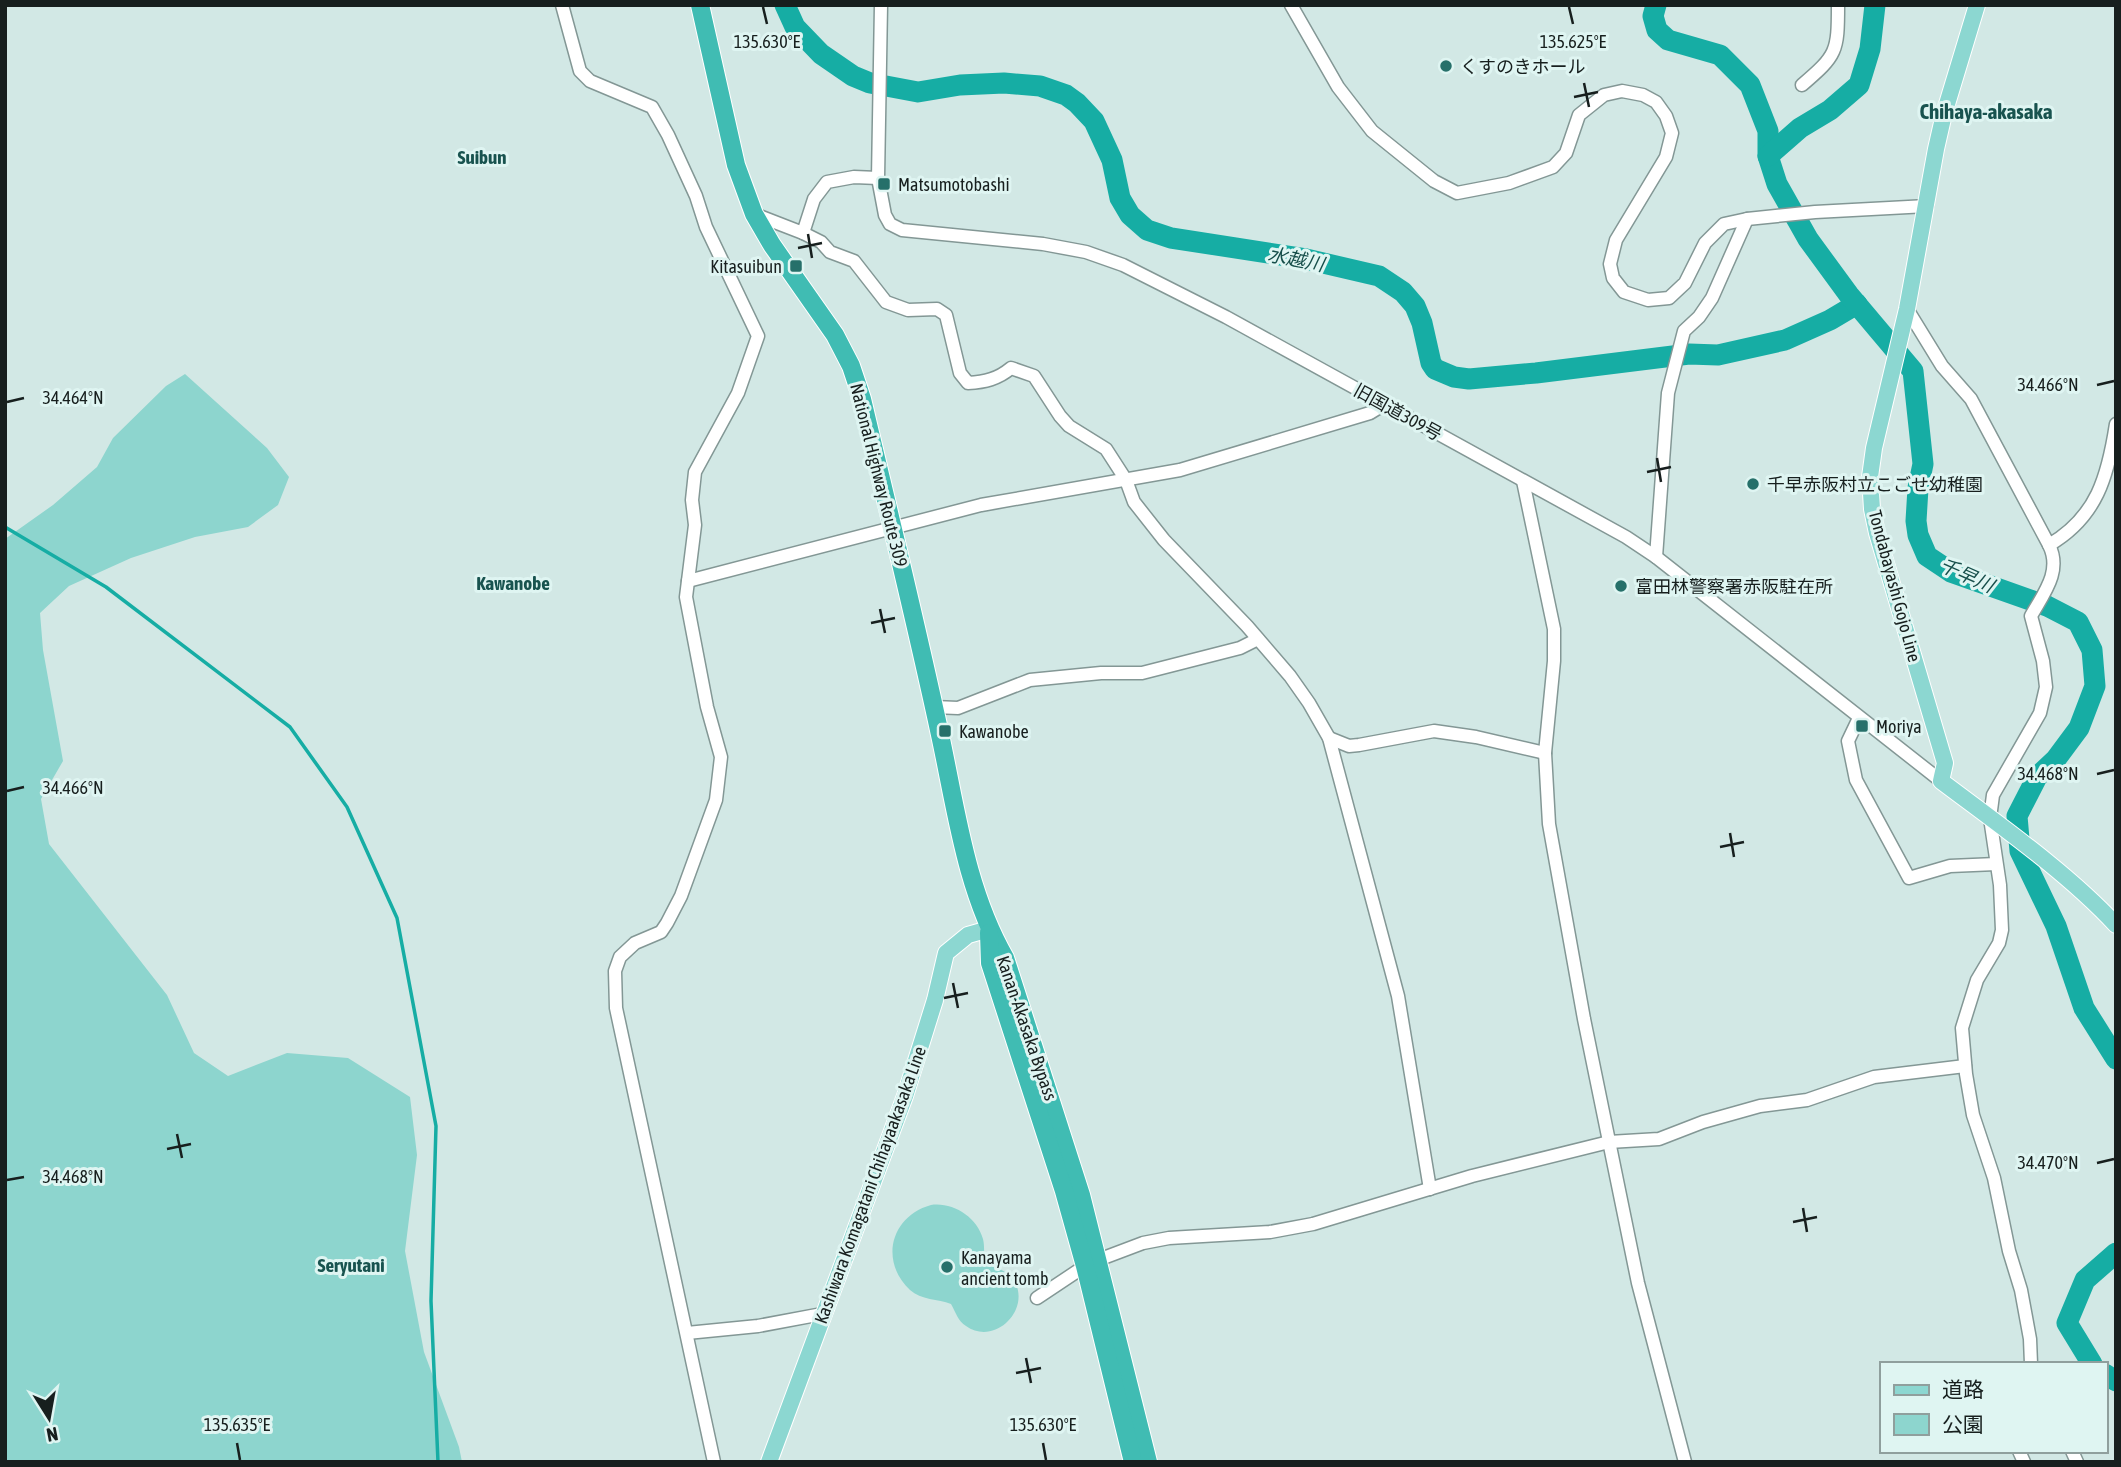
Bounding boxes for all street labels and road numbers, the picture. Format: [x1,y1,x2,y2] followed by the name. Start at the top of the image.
[1350,379,1446,445] street label: 旧国道309号
[846,381,912,569] street label: National Highway Route 309
[1865,508,1925,664] street label: Tondabayashi Gojo Line
[992,953,1062,1103] street label: Kanan-Akasaka Bypass
[810,1044,930,1326] street label: Kashiwara Komagatani Chihayaakasaka Line

